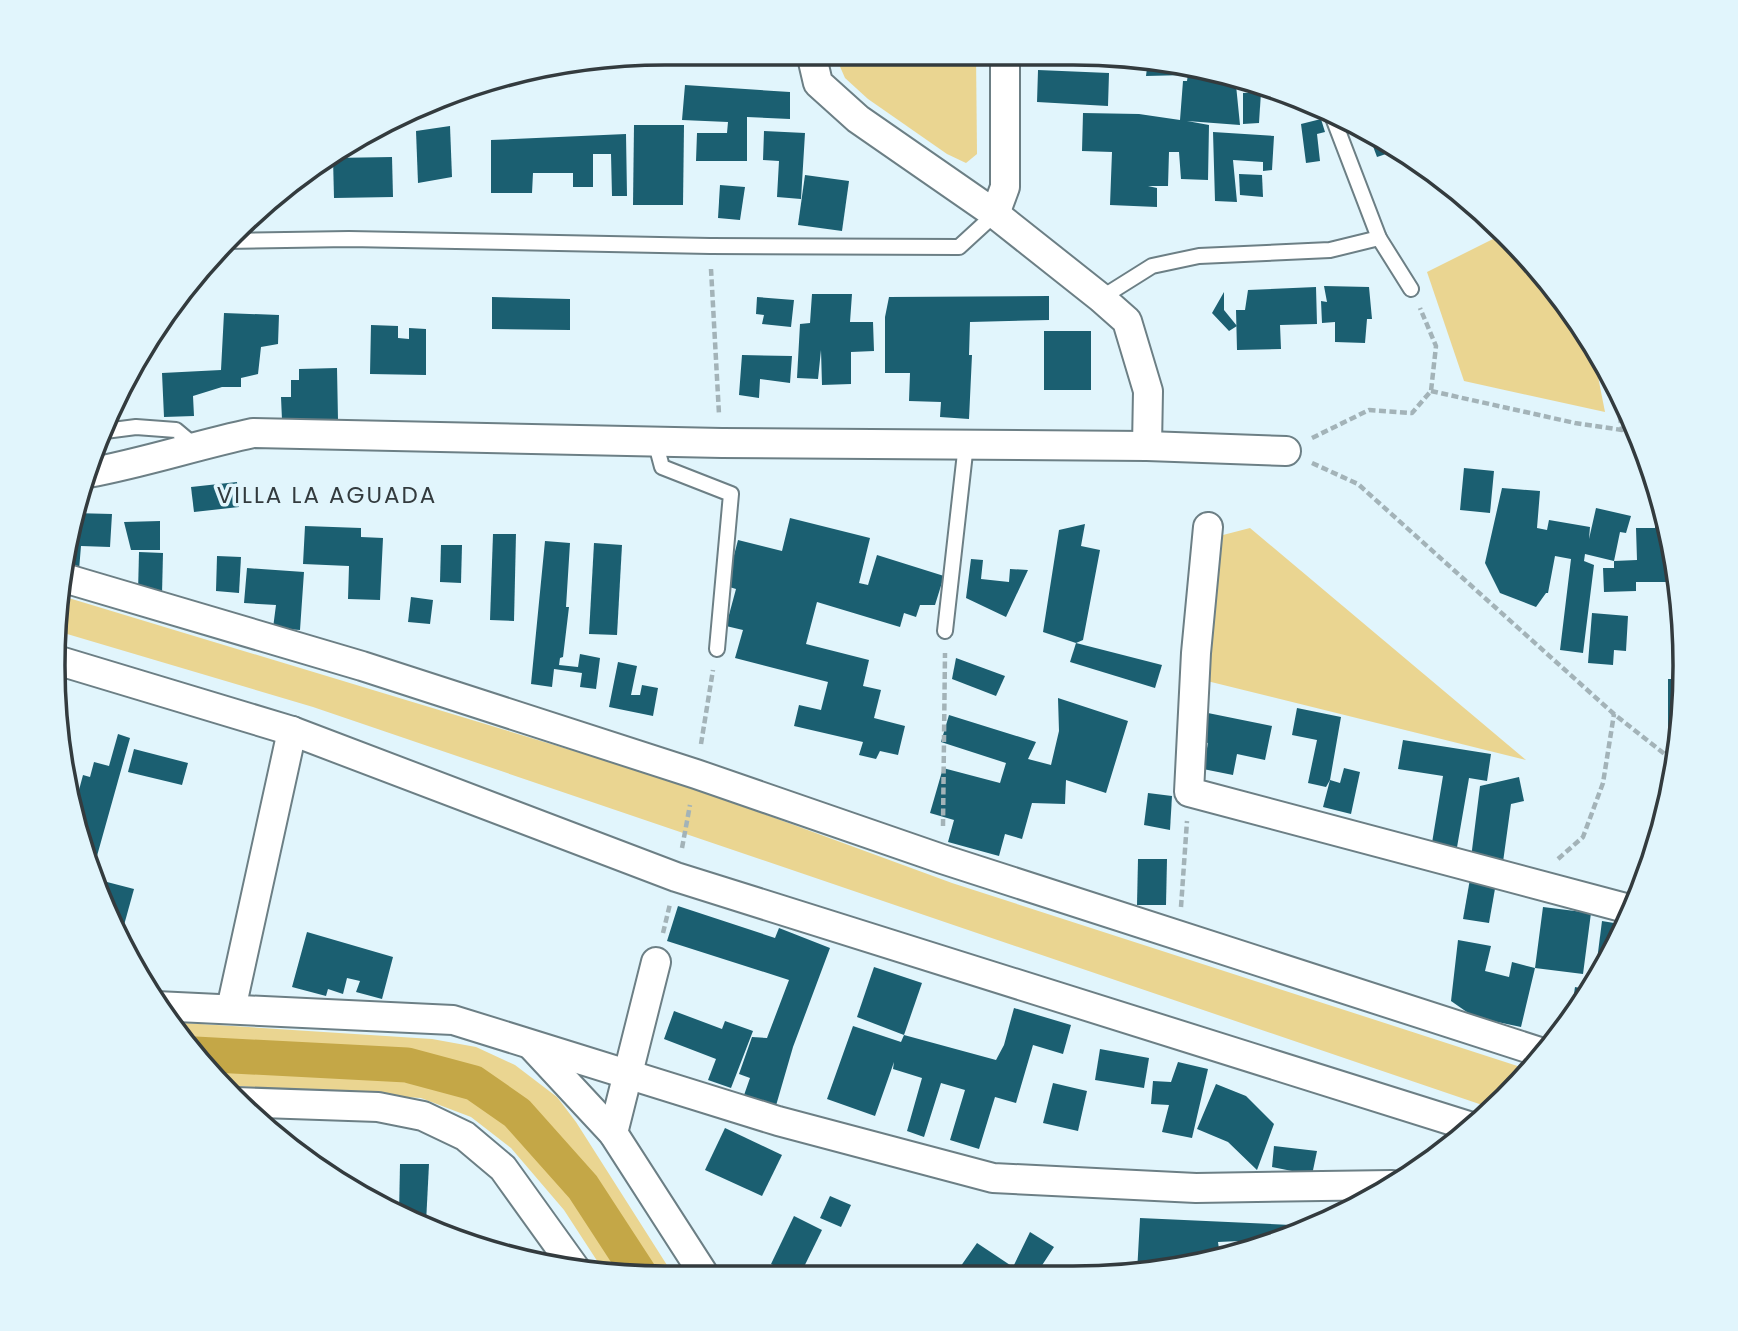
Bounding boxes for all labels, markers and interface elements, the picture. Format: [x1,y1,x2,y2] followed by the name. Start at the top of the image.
[217,479,437,511] district label: VILLA LA AGUADA

